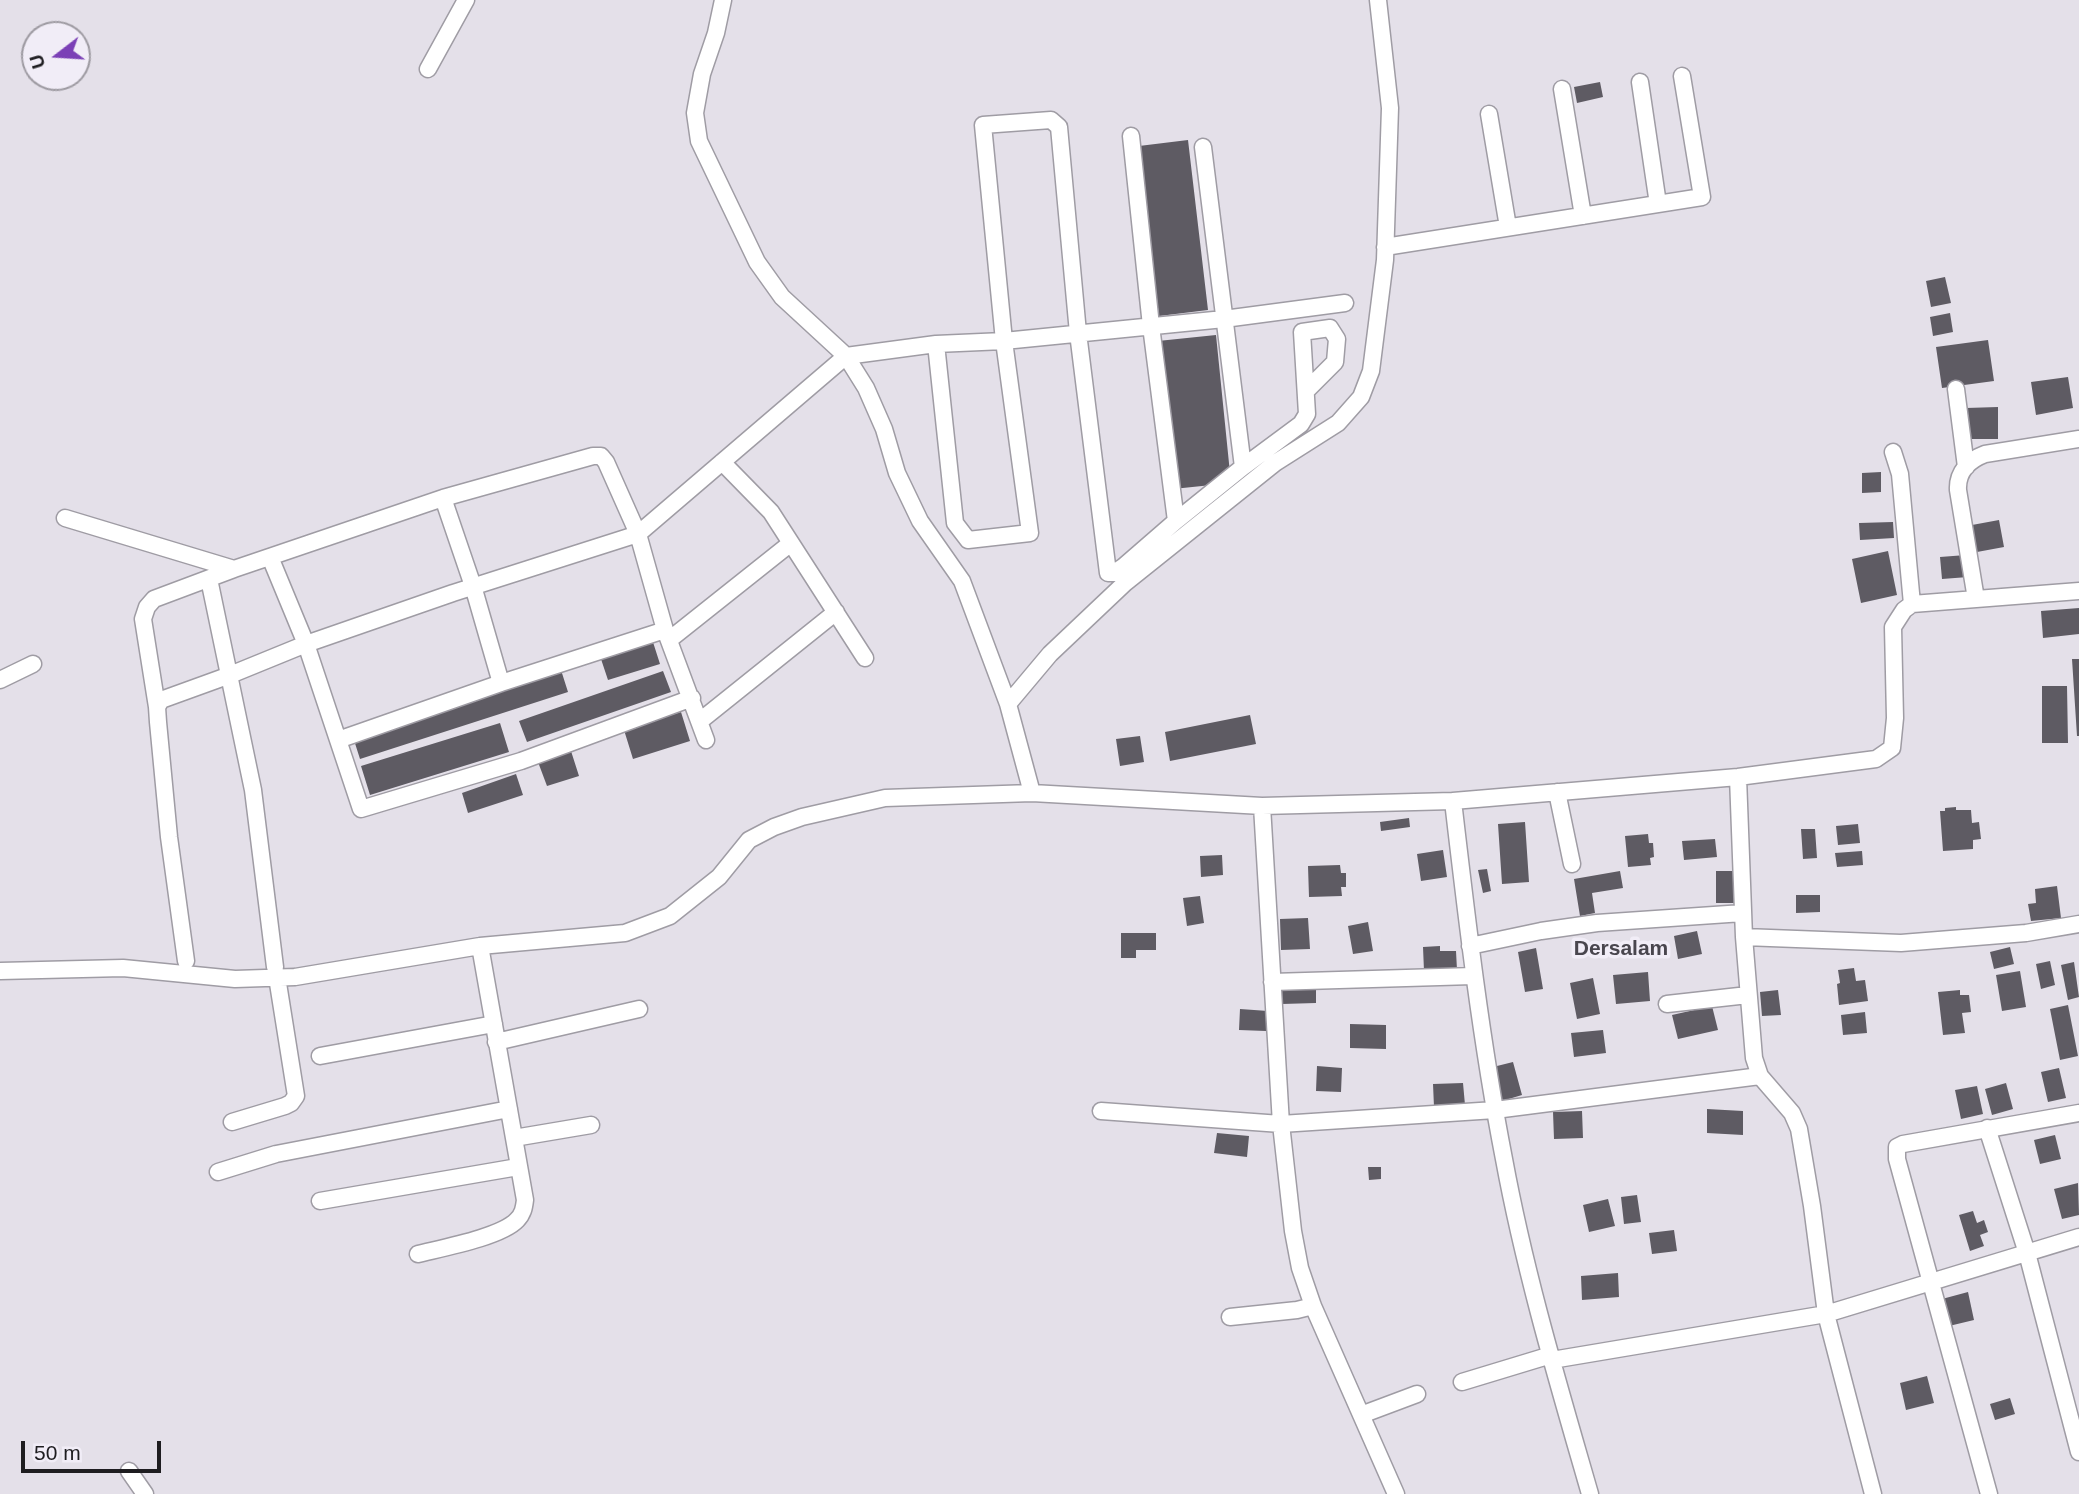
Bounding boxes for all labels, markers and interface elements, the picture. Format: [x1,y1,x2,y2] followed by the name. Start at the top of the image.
[21,21,91,91] north arrow
[25,52,49,71] text: U
[1574,936,1668,962] district label: Dersalam
[24,1428,164,1472] scale bar
[34,1441,81,1464] text: 50 m

